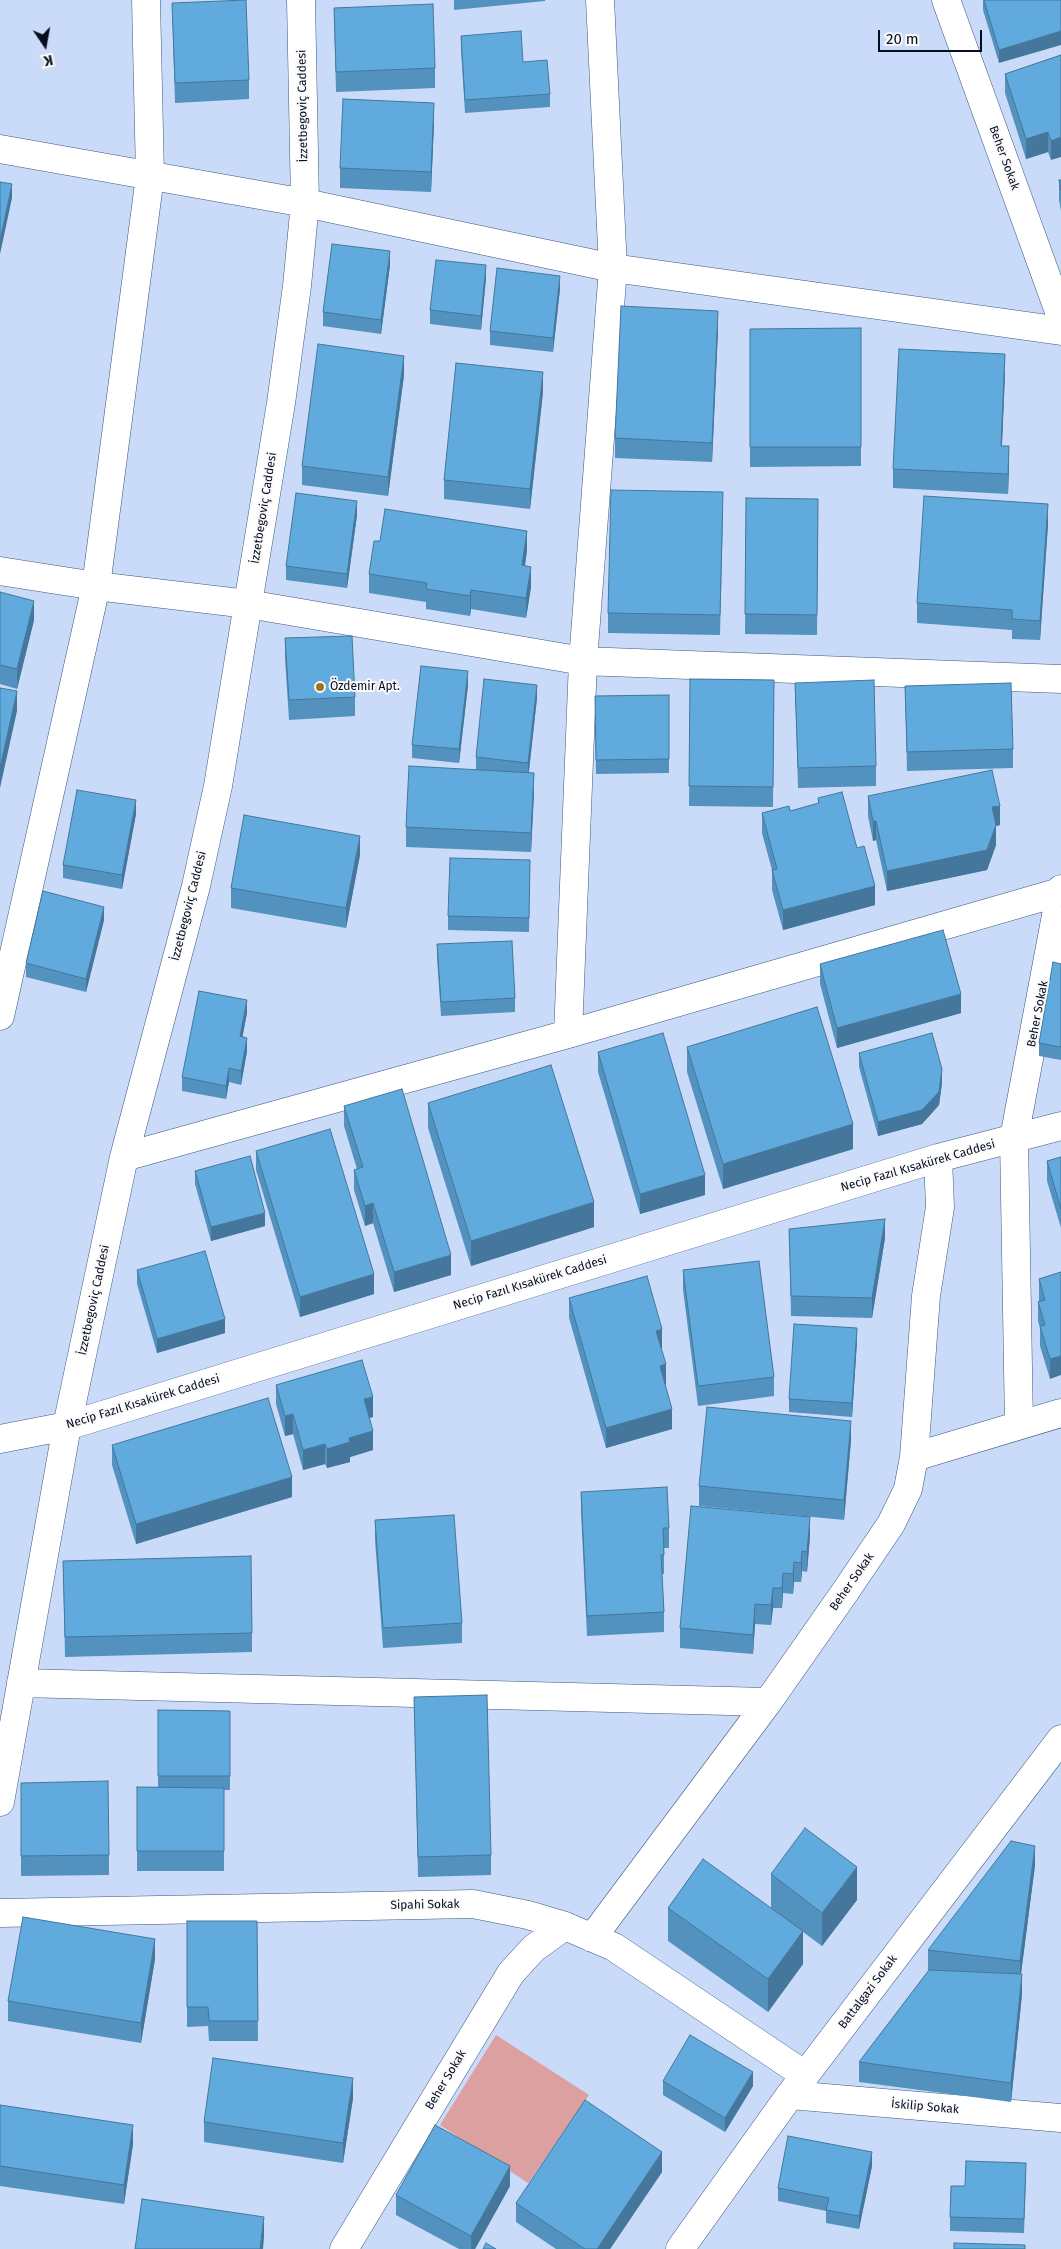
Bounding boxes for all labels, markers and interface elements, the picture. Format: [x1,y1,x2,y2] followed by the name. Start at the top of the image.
[20,20,70,70] north arrow
[881,20,985,52] scale bar
[886,30,919,48] text: 20 m
[295,50,311,162] street label: İzzetbegoviç Caddesi
[42,51,54,69] text: K
[986,124,1022,192] street label: Beher Sokak
[248,451,280,565] street label: İzzetbegoviç Caddesi
[330,680,400,694] place label: Özdemir Apt.
[314,681,326,693] marker: Özdemir Apt.
[168,850,210,962] street label: İzzetbegoviç Caddesi
[1025,980,1051,1048] street label: Beher Sokak
[839,1137,997,1195] street label: Necip Fazıl Kısakürek Caddesi
[75,1243,113,1357] street label: İzzetbegoviç Caddesi
[451,1253,609,1313] street label: Necip Fazıl Kısakürek Caddesi
[64,1372,222,1432] street label: Necip Fazıl Kısakürek Caddesi
[827,1550,877,1614] street label: Beher Sokak
[390,1897,460,1913] street label: Sipahi Sokak
[836,1952,900,2032] street label: Battalgazi Sokak
[422,2047,470,2113] street label: Beher Sokak
[890,2097,960,2117] street label: İskilip Sokak

